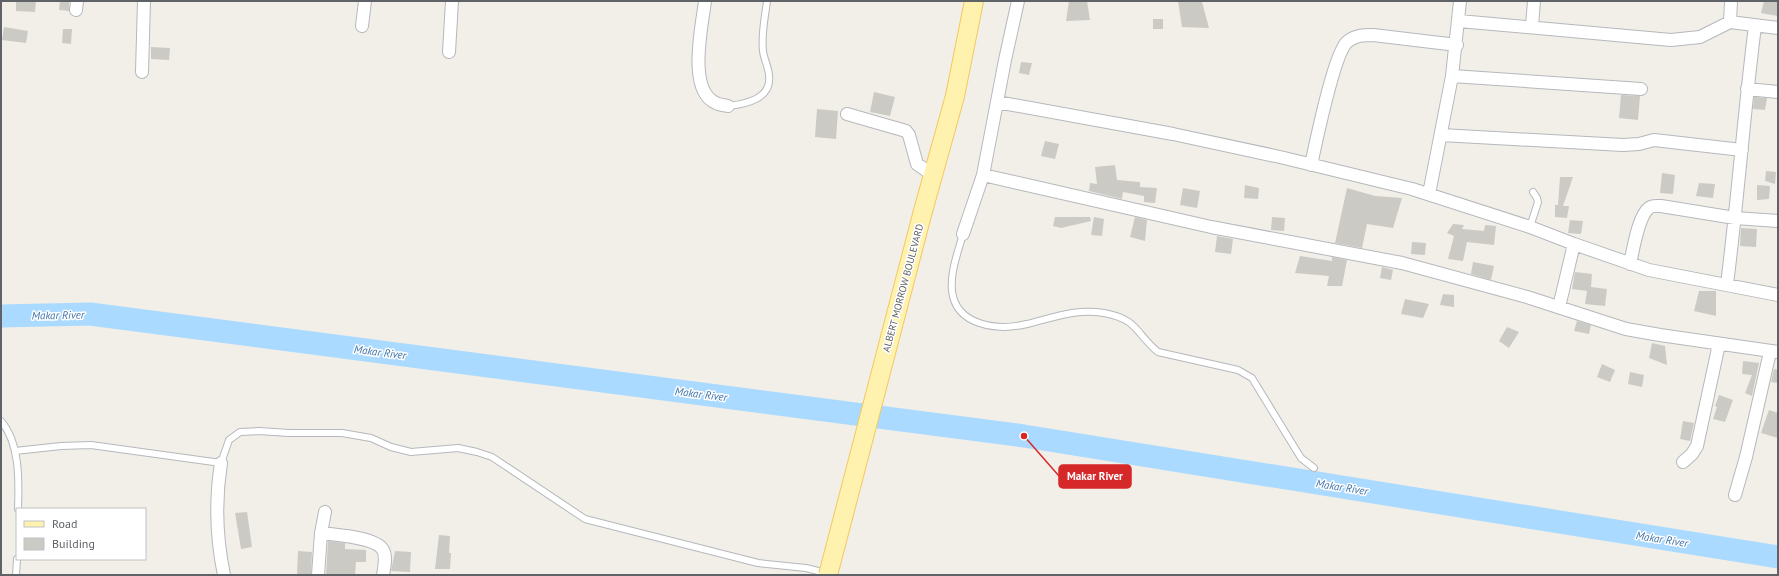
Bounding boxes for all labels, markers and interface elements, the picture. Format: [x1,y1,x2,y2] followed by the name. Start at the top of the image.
[880,222,926,354] street label: ALBERT MORROW BOULEVARD
[32,308,86,322] water label: Makar River
[353,342,408,362] water label: Makar River
[674,384,729,404] water label: Makar River
[1059,465,1131,488] callout: Makar River
[1067,469,1123,483] text: Makar River
[1315,476,1370,498] water label: Makar River
[16,508,146,560] legend
[52,516,77,531] text: Road
[1635,528,1690,550] water label: Makar River
[52,536,95,551] text: Building

